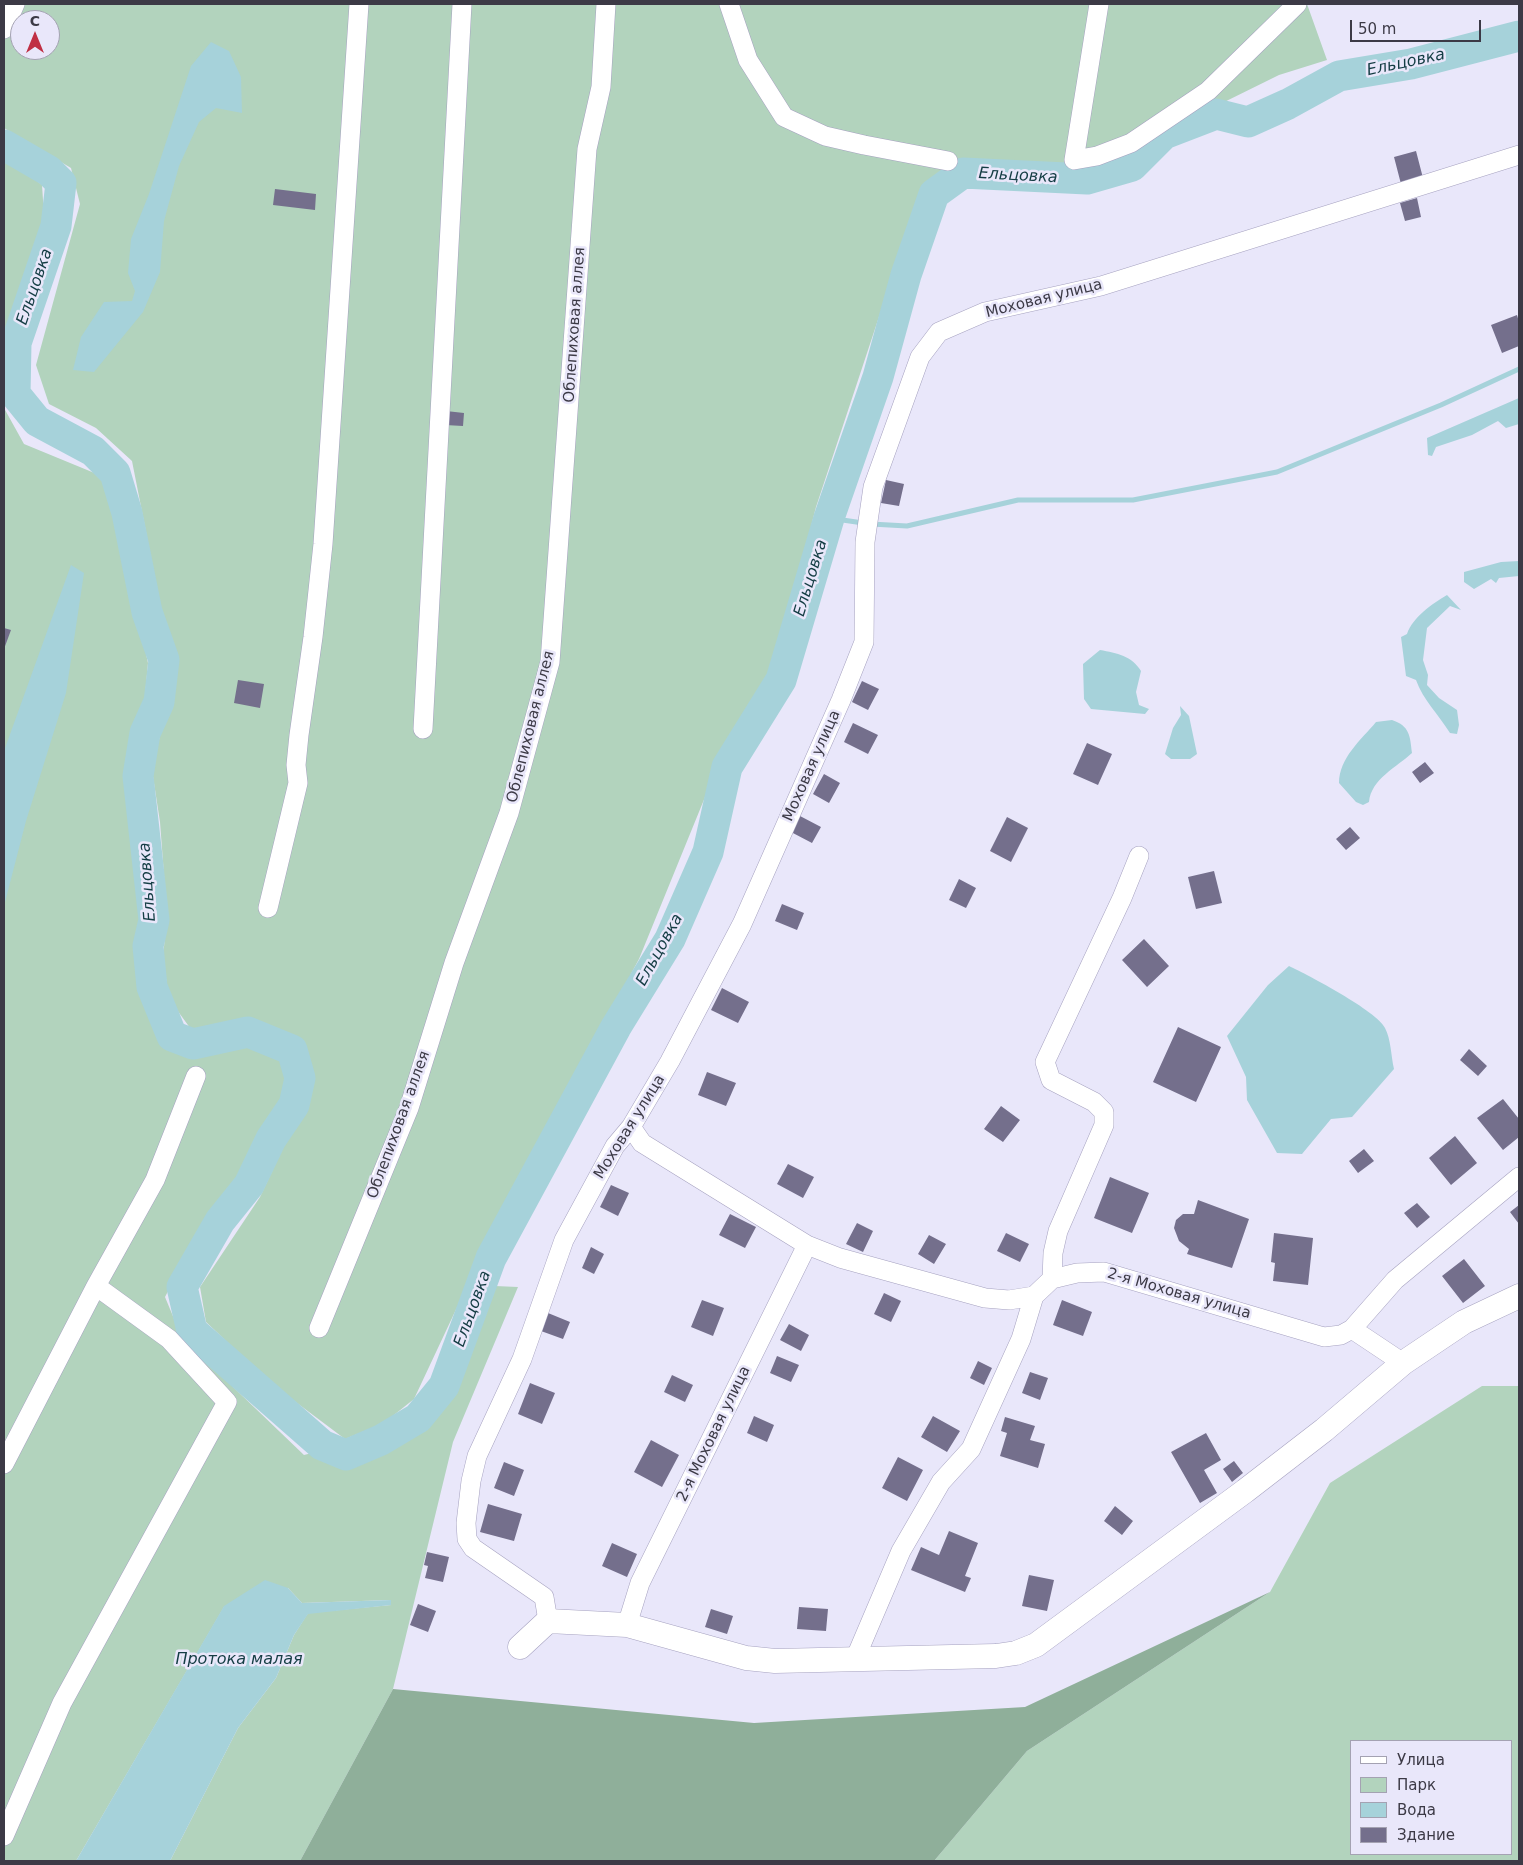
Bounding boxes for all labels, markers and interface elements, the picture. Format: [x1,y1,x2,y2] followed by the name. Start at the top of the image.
[10,10,60,60] north arrow
[1353,10,1484,42] scale bar
[30,13,40,29] text: С
[1358,20,1396,38] text: 50 m
[1365,45,1447,81] water label: Ельцовка
[978,164,1058,188] water label: Ельцовка
[13,246,57,328] water label: Ельцовка
[561,247,589,403] street label: Облепиховая аллея
[984,276,1104,322] street label: Моховая улица
[790,537,832,619] water label: Ельцовка
[503,649,559,805] street label: Облепиховая аллея
[779,708,845,824] street label: Моховая улица
[136,842,160,922] water label: Ельцовка
[632,911,688,989] water label: Ельцовка
[364,1049,434,1201] street label: Облепиховая аллея
[591,1072,669,1182] street label: Моховая улица
[1105,1265,1253,1323] street label: 2-я Моховая улица
[450,1268,496,1350] water label: Ельцовка
[673,1363,755,1505] street label: 2-я Моховая улица
[175,1650,303,1670] water label: Протока малая
[1350,1740,1513,1855] legend
[1397,1751,1445,1769] text: Улица
[1397,1776,1436,1794] text: Парк
[1397,1801,1436,1819] text: Вода
[1397,1826,1455,1844] text: Здание

